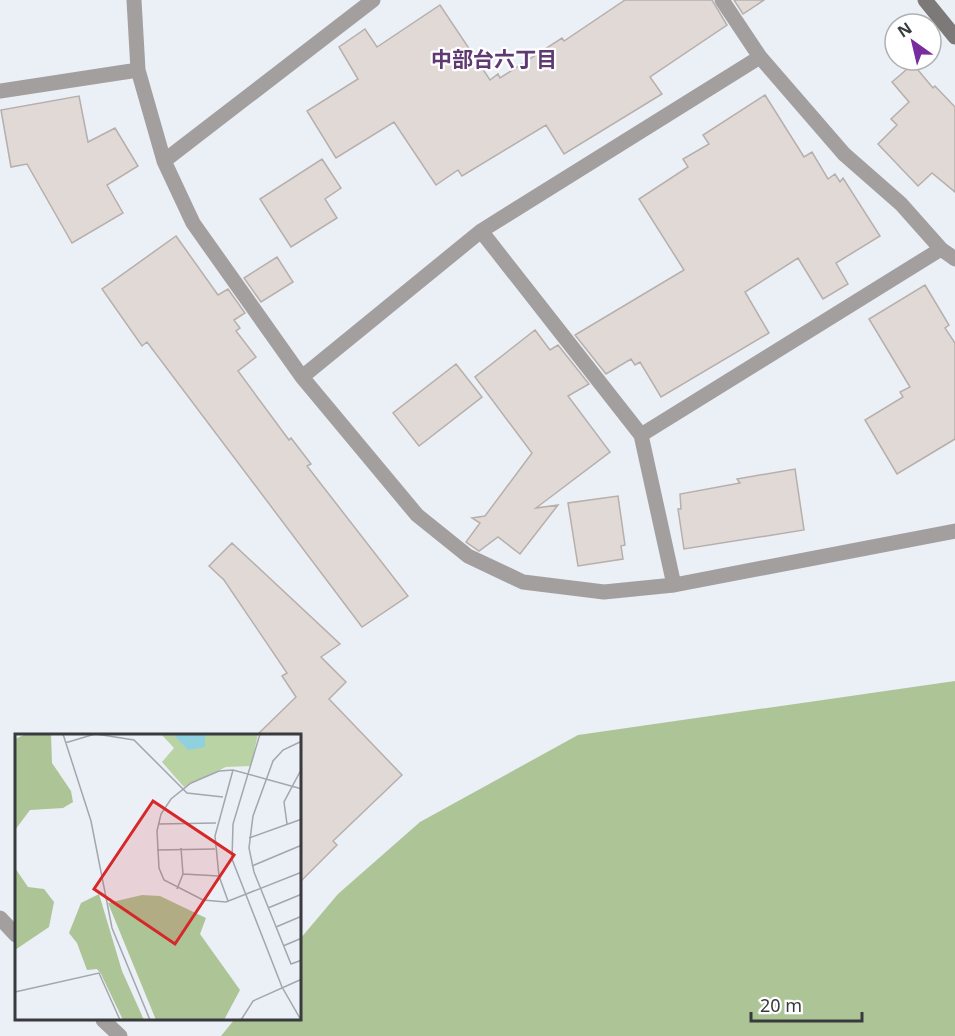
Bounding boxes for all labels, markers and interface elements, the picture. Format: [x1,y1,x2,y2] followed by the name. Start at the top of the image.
[883,12,943,72] north arrow
[893,17,916,42] text: N
[431,45,557,73] district label: 中部台六丁目
[15,734,302,1021] inset map
[751,985,862,1023] scale bar
[760,993,802,1017] text: 20 m

